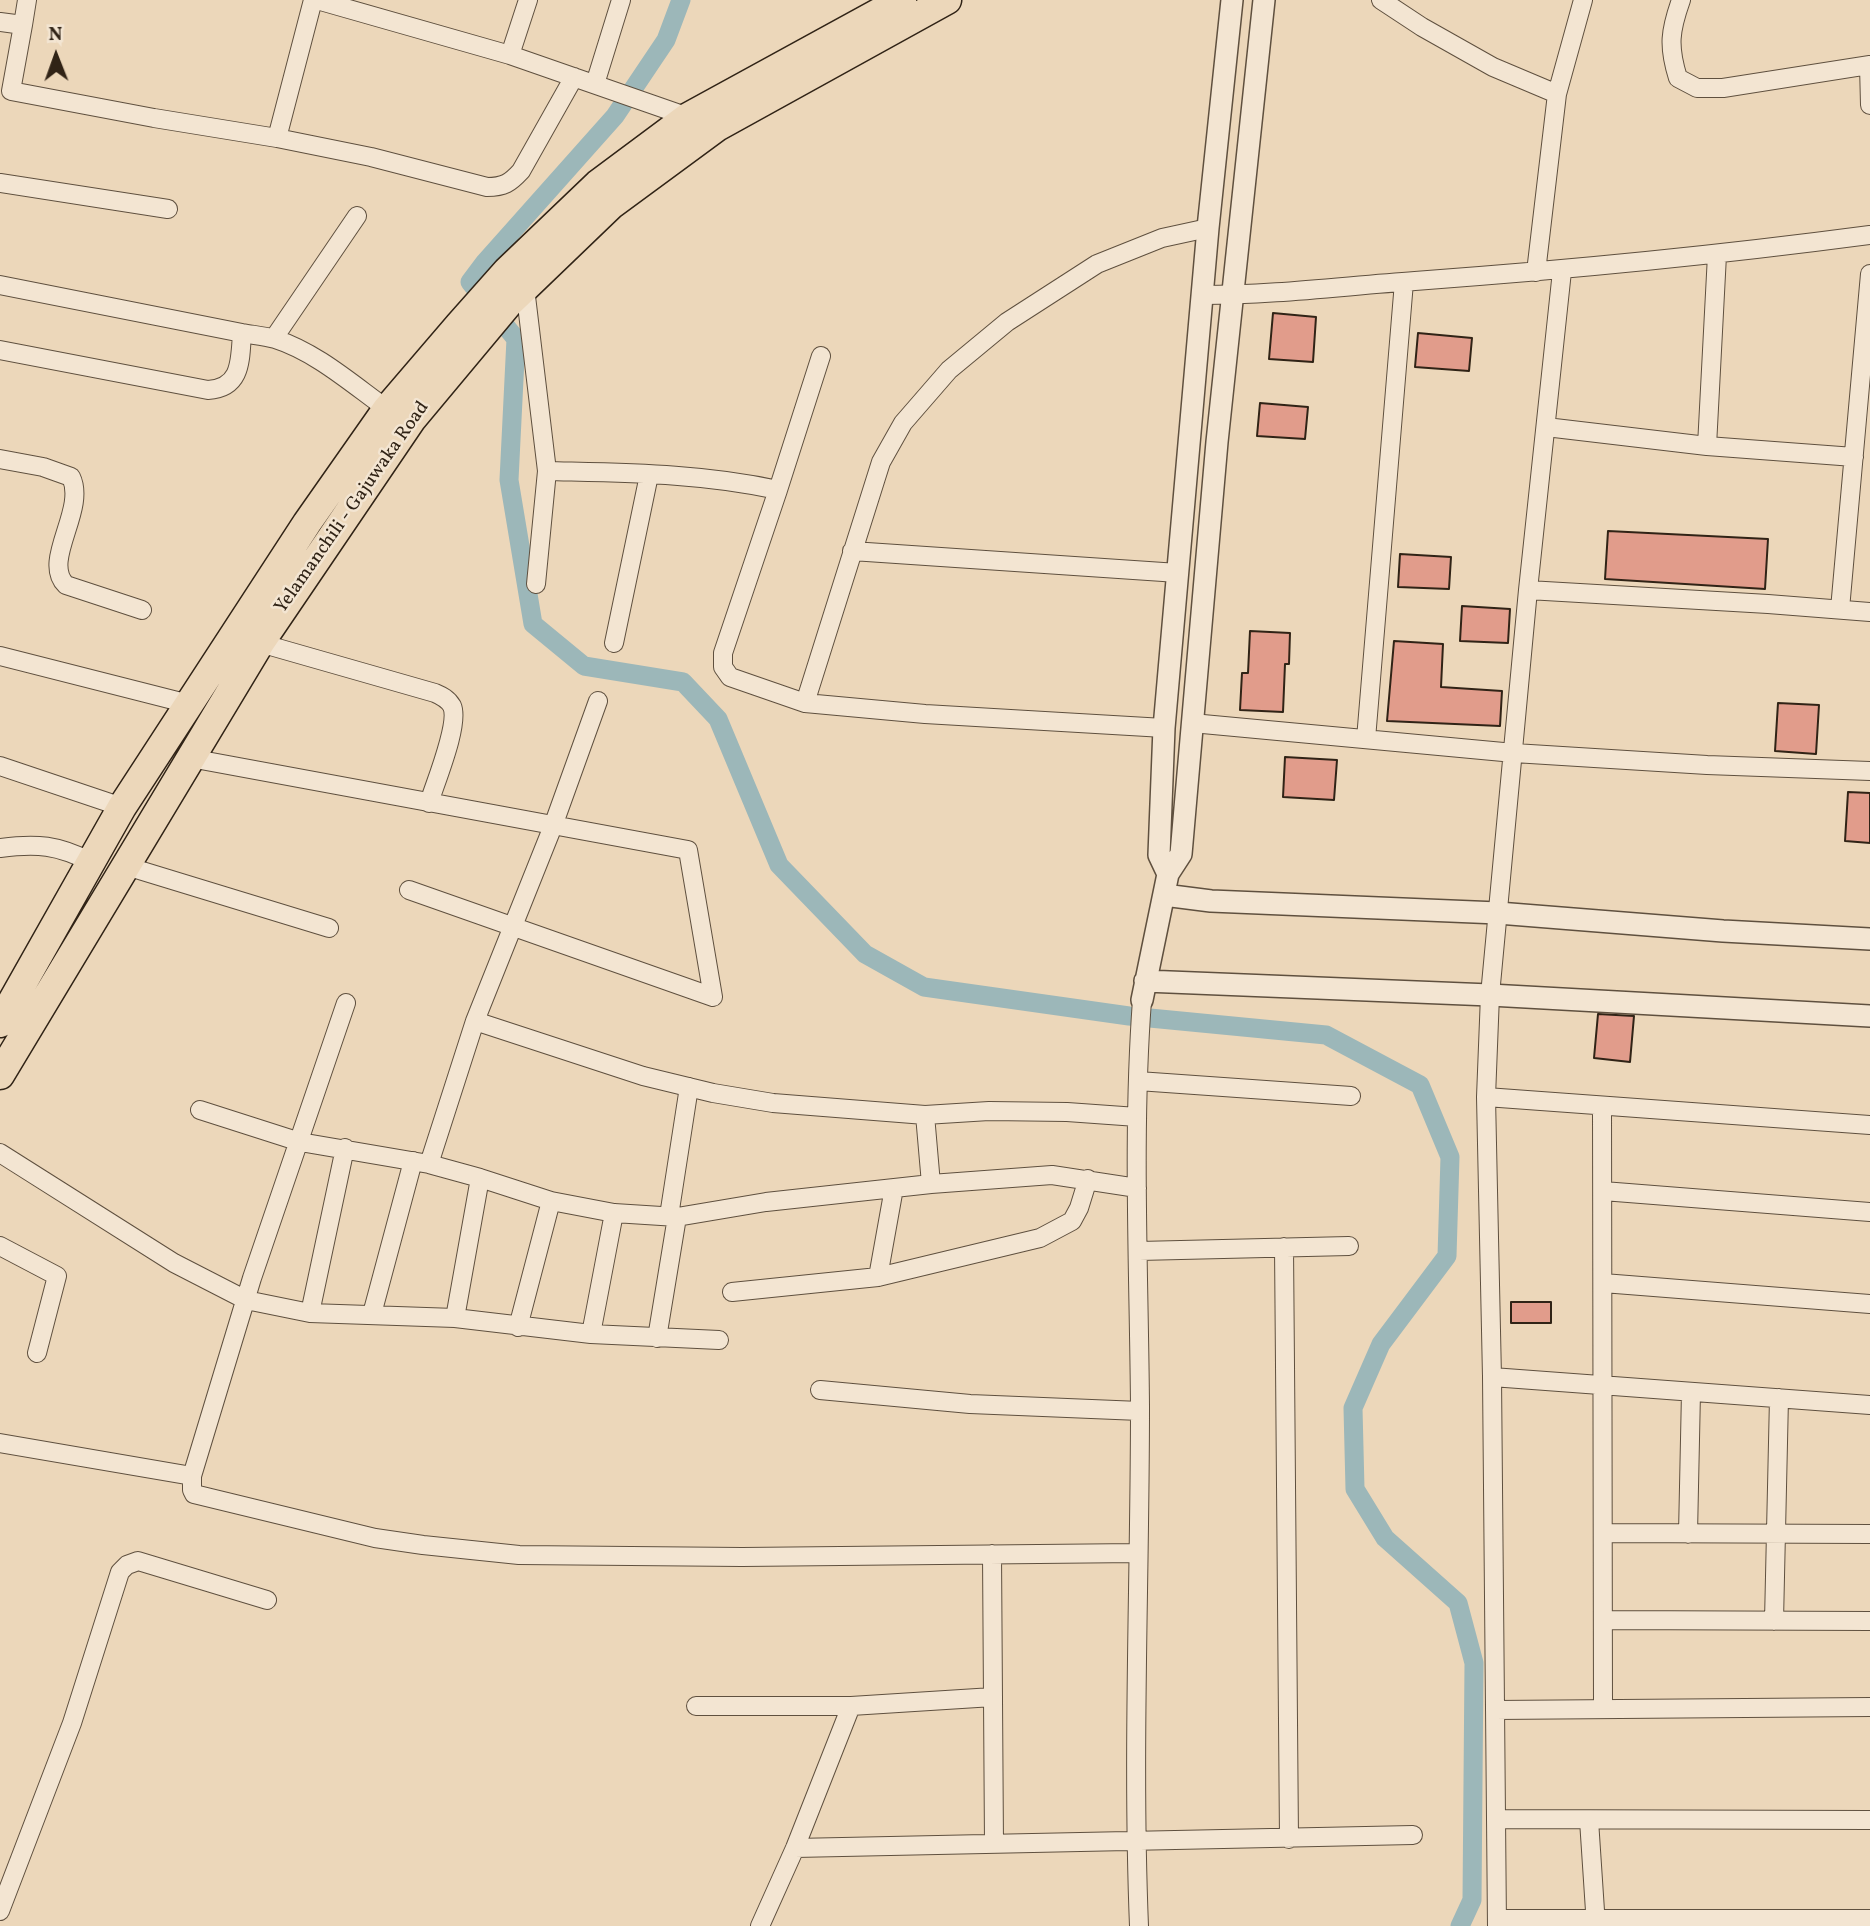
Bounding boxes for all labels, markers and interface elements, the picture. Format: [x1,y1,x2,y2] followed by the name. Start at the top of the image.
[21,21,91,91] north arrow
[49,22,63,48] text: N
[271,398,435,618] street label: Yelamanchili - Gajuwaka Road

